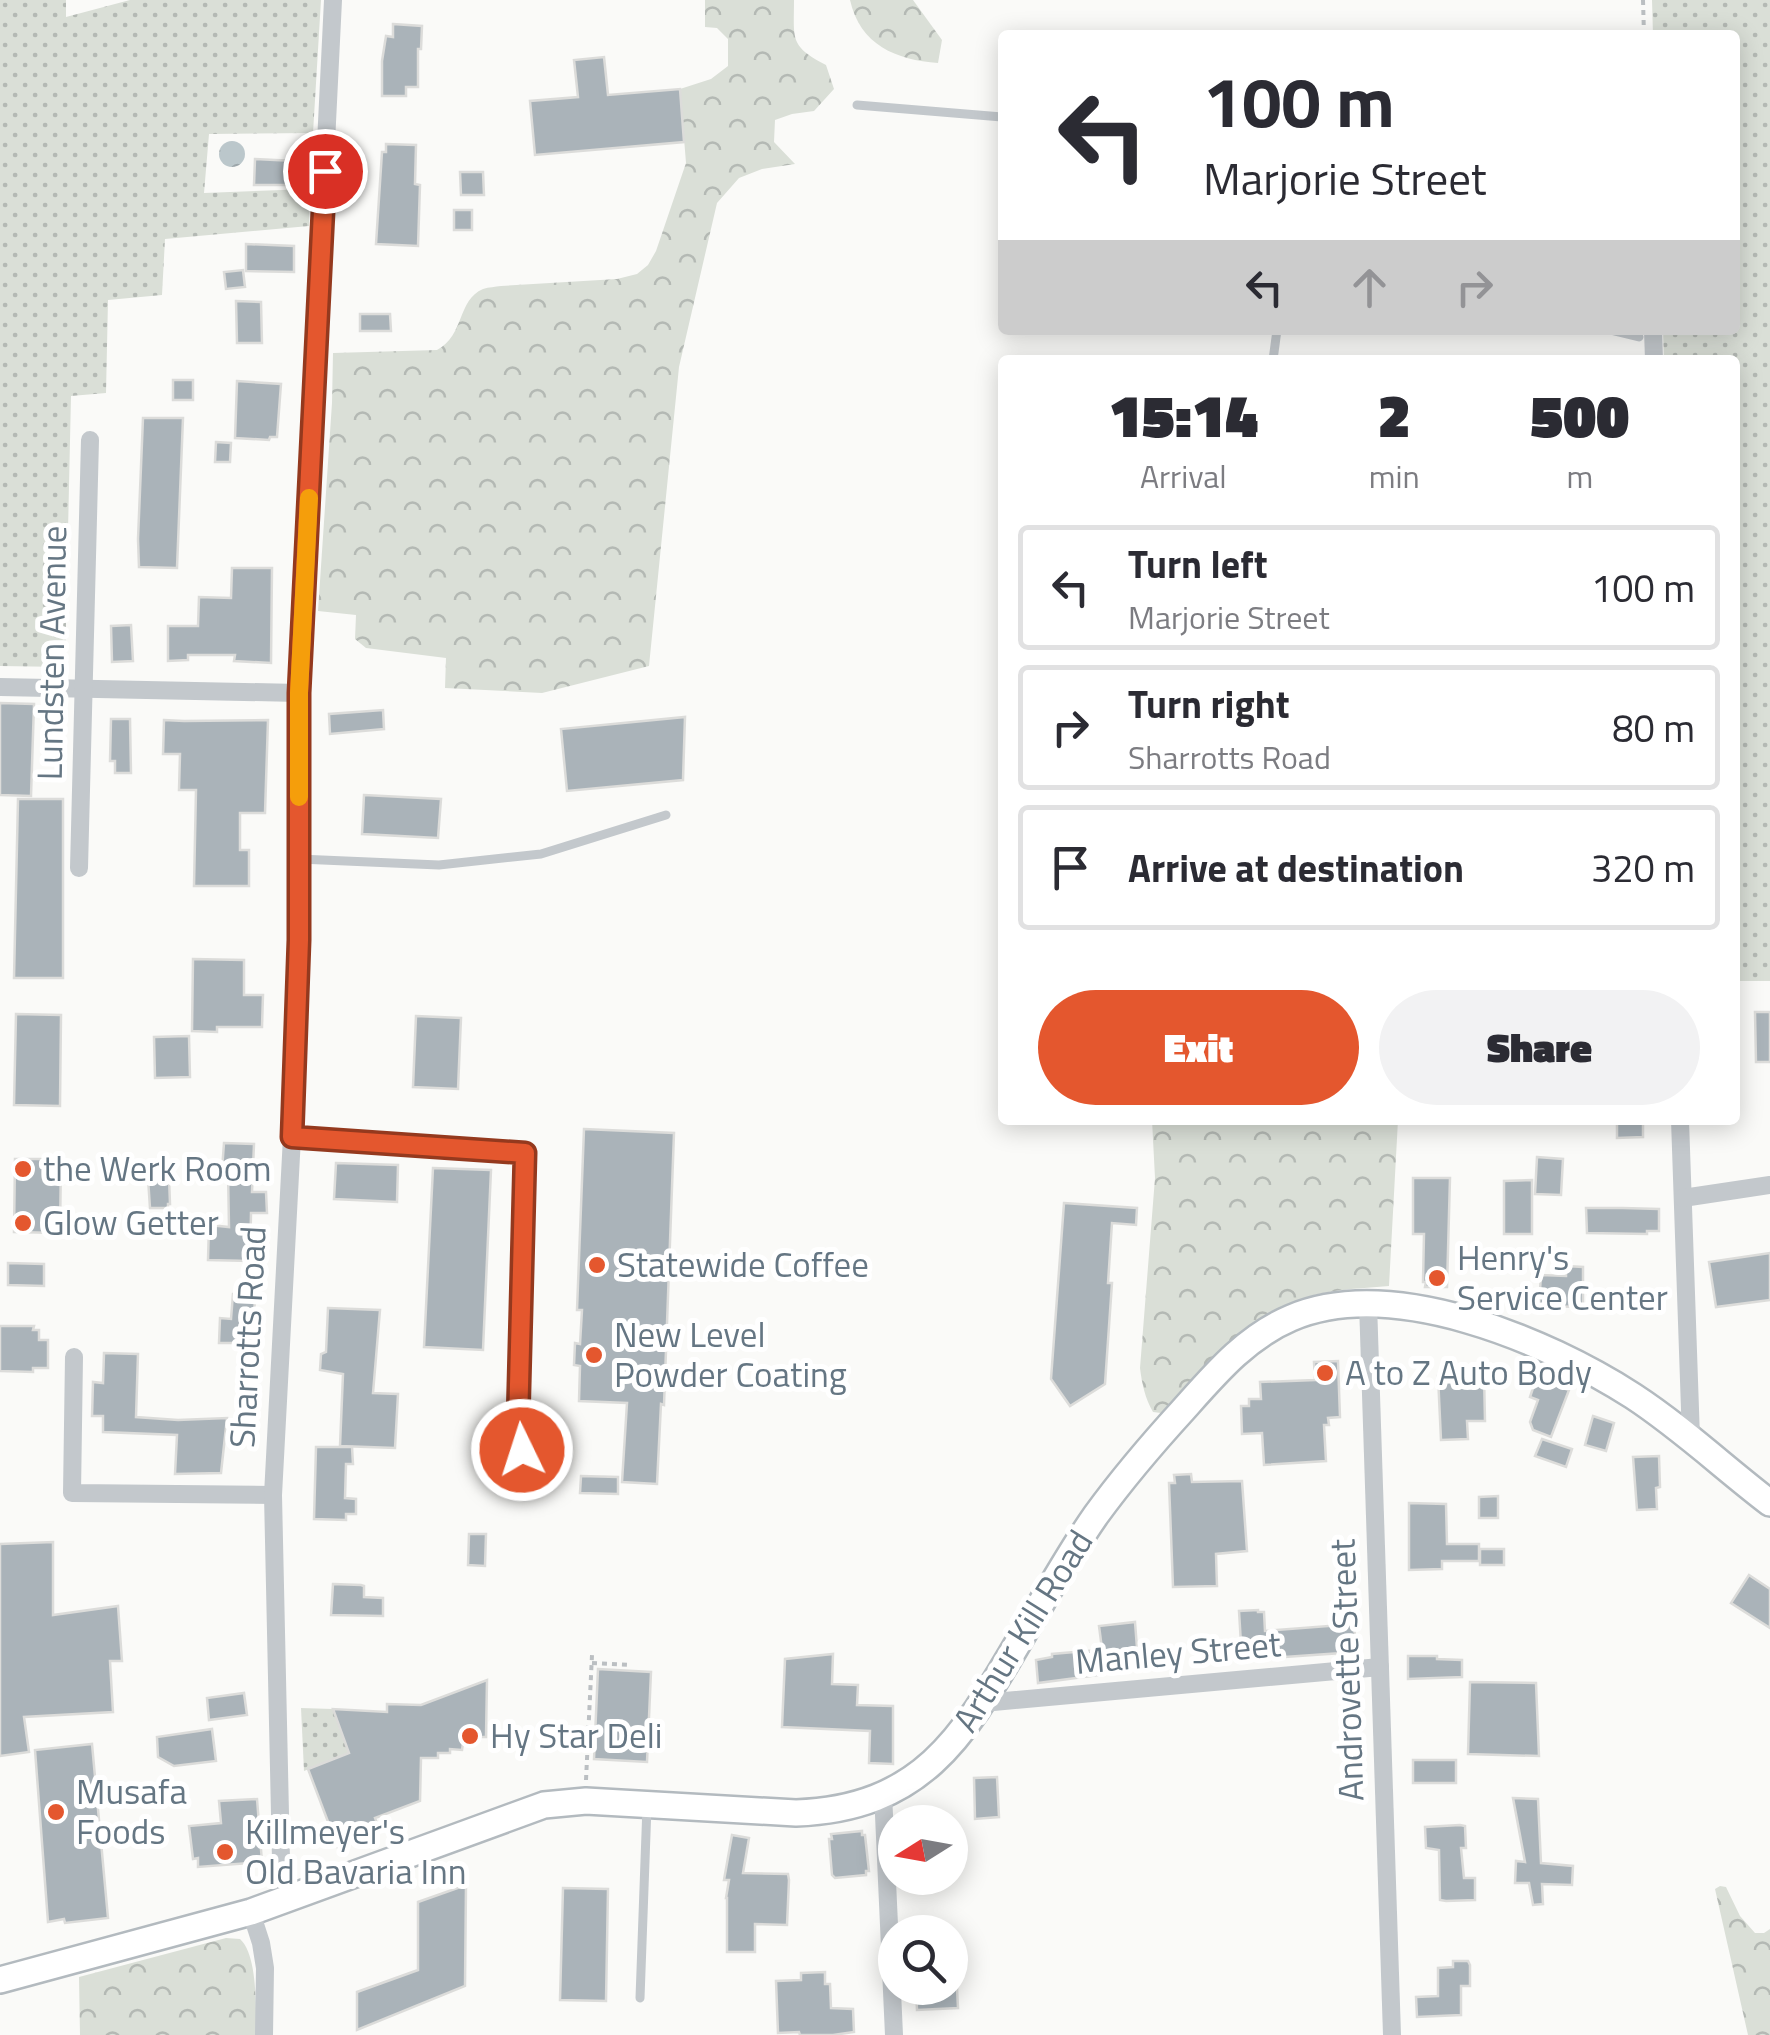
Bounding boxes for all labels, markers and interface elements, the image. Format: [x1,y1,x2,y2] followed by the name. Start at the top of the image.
[1203,48,1395,154] text: 100 m
[1038,70,1168,200] icon: left
[283,129,368,214] pin
[298,144,353,199] icon: arrive
[1203,144,1487,212] text: Marjorie Street
[1237,260,1292,315] icon: left
[1342,260,1397,315] icon: ahead
[1447,260,1502,315] icon: right
[1109,369,1258,460] text: 15:14
[1378,369,1411,460] text: 2
[1530,369,1629,460] text: 500
[1140,452,1227,500] text: Arrival
[1369,452,1420,500] text: min
[1566,452,1593,500] text: m
[22,525,80,781] street label: Lundsten Avenue
[1128,535,1268,593] text: Turn left
[1591,559,1695,617] text: 100 m
[1043,560,1098,615] icon: left
[1128,593,1330,641] text: Marjorie Street
[1128,675,1290,733] text: Turn right
[1612,699,1695,757] text: 80 m
[1043,700,1098,755] icon: right
[1128,733,1331,781] text: Sharrotts Road
[1128,839,1464,897] text: Arrive at destination
[1591,839,1695,897] text: 320 m
[1043,840,1098,895] icon: arrive
[1038,990,1359,1105] button: Exit
[1379,990,1700,1105] button: Share
[43,1141,271,1195] place label: the Werk Room
[12,1158,34,1180] marker: the Werk Room
[43,1195,219,1249] place label: Glow Getter
[12,1212,34,1234] marker: Glow Getter
[214,1225,280,1449] street label: Sharrotts Road
[1457,1230,1668,1324] place label: Henry's Service Center
[617,1237,869,1291] place label: Statewide Coffee
[586,1254,608,1276] marker: Statewide Coffee
[1426,1267,1448,1289] marker: Henry's Service Center
[614,1307,847,1401] place label: New Level Powder Coating
[583,1344,605,1366] marker: New Level Powder Coating
[1345,1345,1592,1399] place label: A to Z Auto Body
[1314,1362,1336,1384] marker: A to Z Auto Body
[470,1398,574,1502] position arrow
[938,1519,1106,1742] street label: Arthur Kill Road
[1314,1538,1378,1802] street label: Androvette Street
[1073,1616,1283,1688] street label: Manley Street
[490,1708,663,1762] place label: Hy Star Deli
[459,1725,481,1747] marker: Hy Star Deli
[76,1764,187,1858] place label: Musafa Foods
[45,1801,67,1823] marker: Musafa Foods
[245,1804,467,1898] place label: Killmeyer's Old Bavaria Inn
[878,1805,968,1895] north arrow
[878,1805,968,2005] map controls
[214,1841,236,1863] marker: Killmeyer's Old Bavaria Inn
[878,1915,968,2005] button: search

